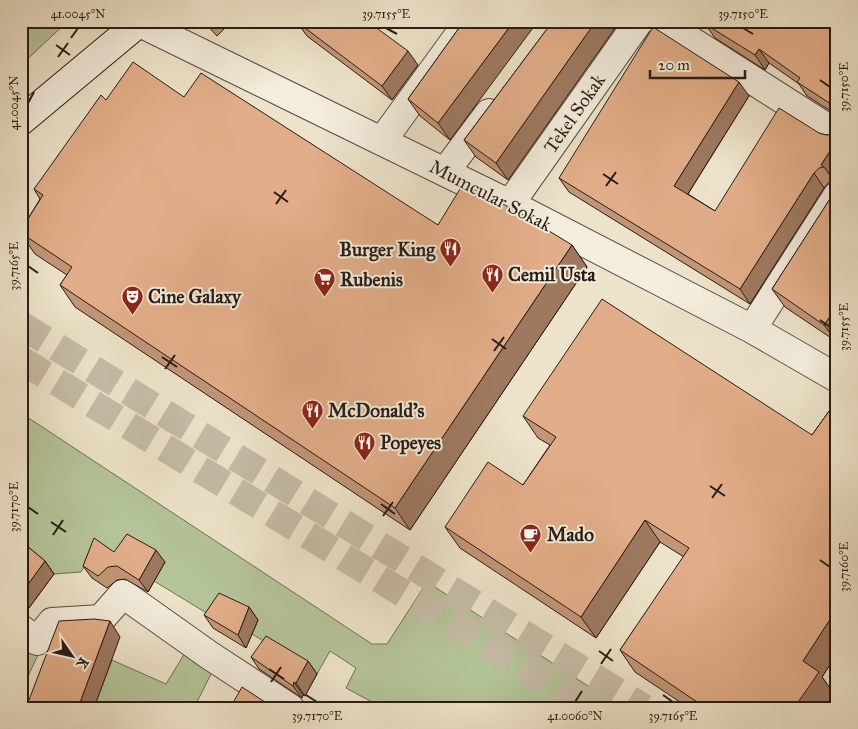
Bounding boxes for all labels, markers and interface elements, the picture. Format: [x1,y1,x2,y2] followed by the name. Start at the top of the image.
[51,7,105,21] text: 41.0045°N
[362,7,410,21] text: 39.7155°E
[718,7,768,21] text: 39.7150°E
[650,48,746,80] scale bar
[658,56,690,74] text: 20 m
[837,62,851,112] text: 39.7150°E
[539,69,610,157] street label: Tekel Sokak
[7,76,21,130] text: 41.0045°N
[426,155,556,236] street label: Mumcular Sokak
[439,237,463,268] restaurant icon: Burger King
[339,238,436,262] place label: Burger King
[7,241,21,290] text: 39.7165°E
[480,262,504,293] restaurant icon: Cemil Usta
[508,263,596,286] place label: Cemil Usta
[312,267,336,298] supermarket icon: Rubenis
[340,268,403,291] place label: Rubenis
[120,284,144,315] theatre icon: Cine Galaxy
[148,285,242,309] place label: Cine Galaxy
[837,303,851,351] text: 39.7155°E
[300,398,324,429] restaurant icon: McDonald's
[328,399,425,422] place label: McDonald's
[352,430,376,461] restaurant icon: Popeyes
[380,431,441,455] place label: Popeyes
[7,481,21,532] text: 39.7170°E
[519,522,543,553] cafe icon: Mado
[547,523,594,546] place label: Mado
[837,541,851,592] text: 39.7160°E
[48,632,98,682] north arrow
[72,654,92,673] text: K
[292,709,343,723] text: 39.7170°E
[547,709,603,723] text: 41.0060°N
[649,709,698,723] text: 39.7165°E

